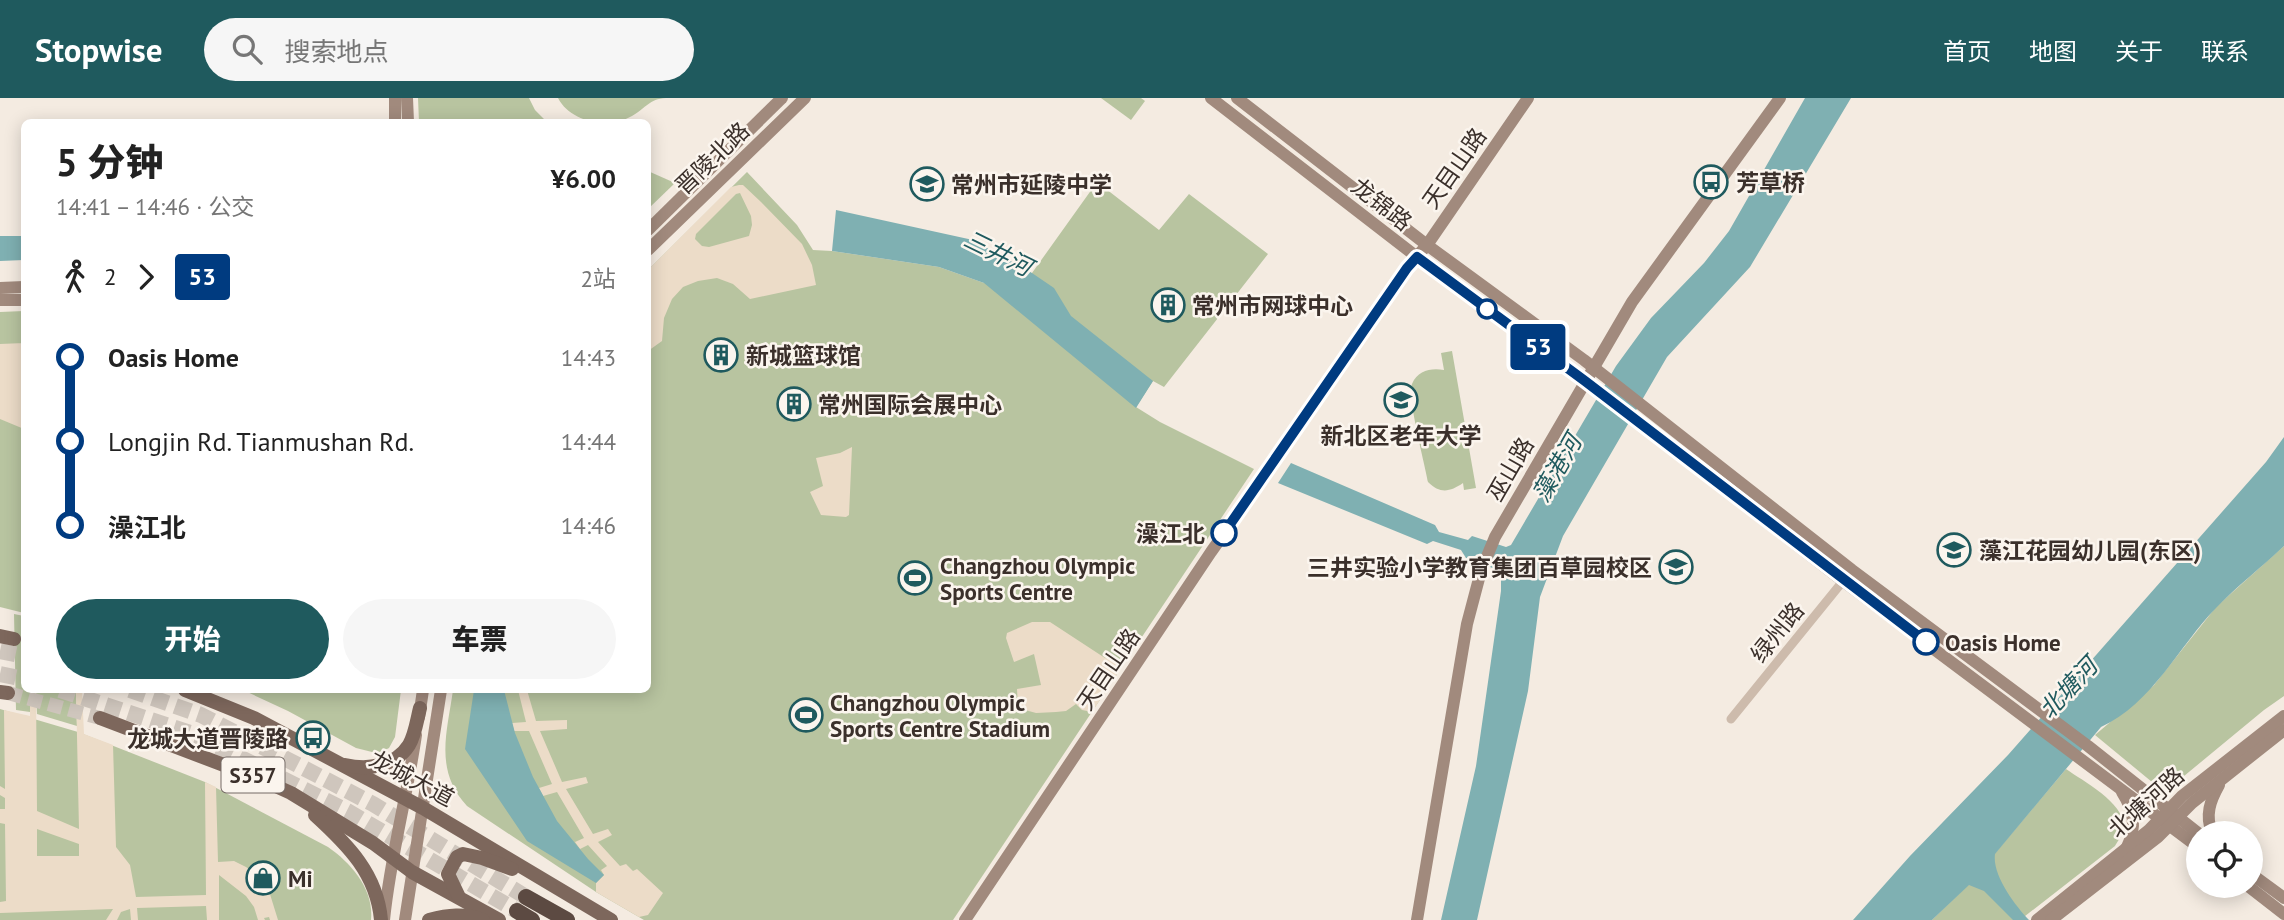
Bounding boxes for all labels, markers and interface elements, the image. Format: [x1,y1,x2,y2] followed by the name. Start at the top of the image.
[204,18,694,81] search box
[35,28,162,71] text: Stopwise
[228,30,266,68] icon: search
[284,35,388,68] text: 搜索地点
[1943,36,1991,67] text: 首页
[2029,36,2077,67] text: 地图
[2115,36,2163,67] text: 关于
[2201,36,2249,67] text: 联系
[669,116,755,200] street label: 晋陵北路
[1416,122,1492,214] street label: 天目山路
[56,137,163,186] text: 5 分钟
[551,162,616,195] text: ¥6.00
[1692,163,1730,201] bus stop icon: 芳草桥
[908,165,946,203] school or university icon: 常州市延陵中学
[1736,168,1805,197] place label: 芳草桥
[951,170,1112,199] place label: 常州市延陵中学
[1346,171,1418,237] street label: 龙锦路
[56,192,255,221] text: 14:41 – 14:46 · 公交
[959,223,1041,284] water label: 三井河
[56,258,94,296] icon: walk
[127,258,165,296] icon: forward
[189,261,216,292] text: 53
[104,262,117,291] text: 2
[580,264,616,293] text: 2站
[1149,286,1187,324] building icon: 常州市网球中心
[1192,291,1353,320] place label: 常州市网球中心
[1477,299,1497,319] unlabelled marker
[1506,324,1570,370] line badge: 53
[1524,331,1552,362] text: 53
[702,336,740,374] building icon: 新城篮球馆
[108,341,239,374] text: Oasis Home
[746,341,861,370] place label: 新城篮球馆
[561,343,616,372] text: 14:43
[1382,381,1420,419] school or university icon: 新北区老年大学
[775,385,813,423] building icon: 常州国际会展中心
[818,390,1002,419] place label: 常州国际会展中心
[1321,421,1482,450] place label: 新北区老年大学
[108,425,414,458] text: Longjin Rd. Tianmushan Rd.
[1526,426,1590,507] water label: 藻港河
[561,427,616,456] text: 14:44
[1480,432,1540,506] street label: 巫山路
[108,511,186,544] text: 澡江北
[561,511,616,540] text: 14:46
[1136,519,1205,548] place label: 澡江北
[1211,520,1237,546] marker: 澡江北
[1935,531,1973,569] school or university icon: 藻江花园幼儿园(东区)
[1979,536,2201,565] place label: 藻江花园幼儿园(东区)
[1657,548,1695,586] school or university icon: 三井实验小学教育集团百草园校区
[940,551,1135,606] place label: Changzhou Olympic Sports Centre
[1307,553,1652,582] place label: 三井实验小学教育集团百草园校区
[896,559,934,597] sports icon: Changzhou Olympic Sports Centre
[1744,596,1810,668] street label: 绿州路
[56,599,329,679] button: 开始
[343,599,616,679] button: 车票
[1070,623,1146,715] street label: 天目山路
[1945,628,2061,657] place label: Oasis Home
[1913,629,1939,655] marker: Oasis Home
[2032,648,2107,725] water label: 北塘河
[830,688,1050,743] place label: Changzhou Olympic Sports Centre Stadium
[787,696,825,734] sports icon: Changzhou Olympic Sports Centre Stadium
[294,719,332,757] bus stop icon: 龙城大道晋陵路
[127,724,288,753] place label: 龙城大道晋陵路
[365,744,459,812] street label: 龙城大道
[222,758,284,792] road number: S357
[2102,760,2190,844] street label: 北塘河路
[2186,821,2263,898] map controls
[2186,821,2263,898] button: locate
[244,859,282,897] shop icon: Mi
[288,864,313,893] place label: Mi

